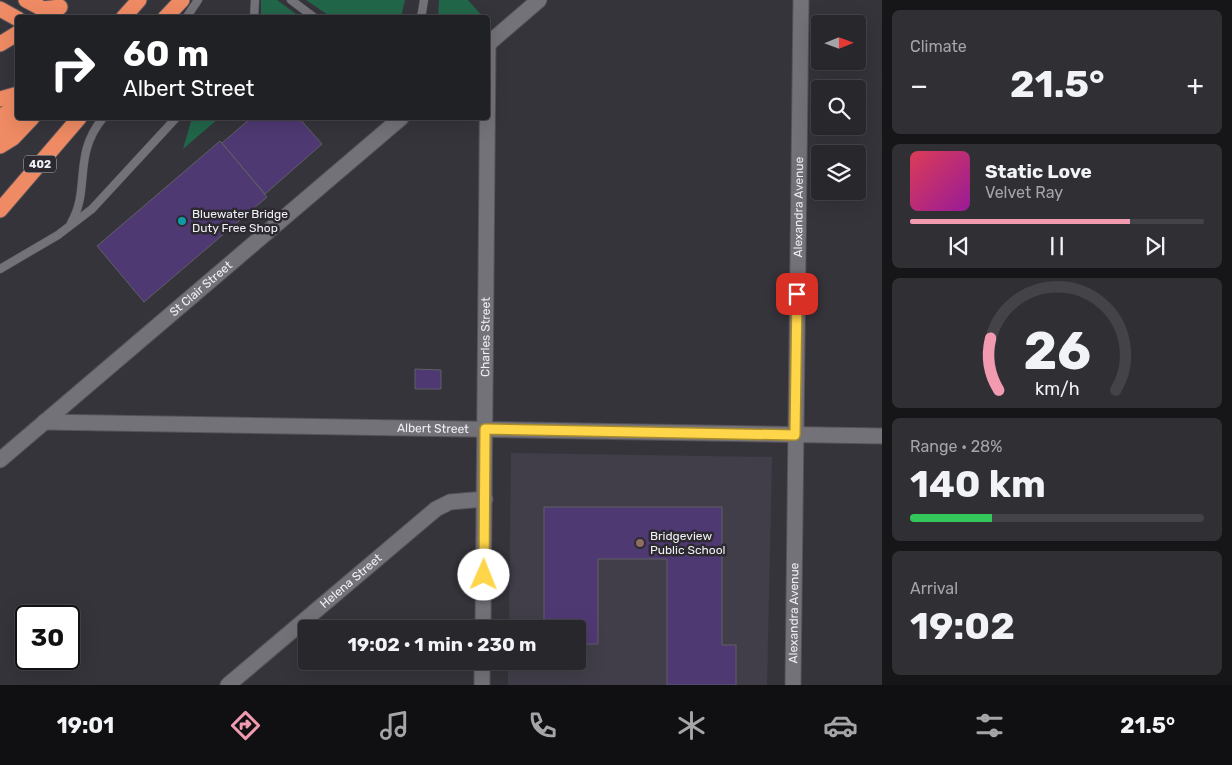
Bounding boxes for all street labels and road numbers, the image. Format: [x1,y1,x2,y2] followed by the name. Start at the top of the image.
[24,156,56,172] road number: 402
[791,156,806,258] street label: Alexandra Avenue
[167,258,235,319] street label: St Clair Street
[478,297,493,377] street label: Charles Street
[397,421,469,436] street label: Albert Street
[317,551,385,611] street label: Helena Street
[786,562,801,663] street label: Alexandra Avenue

